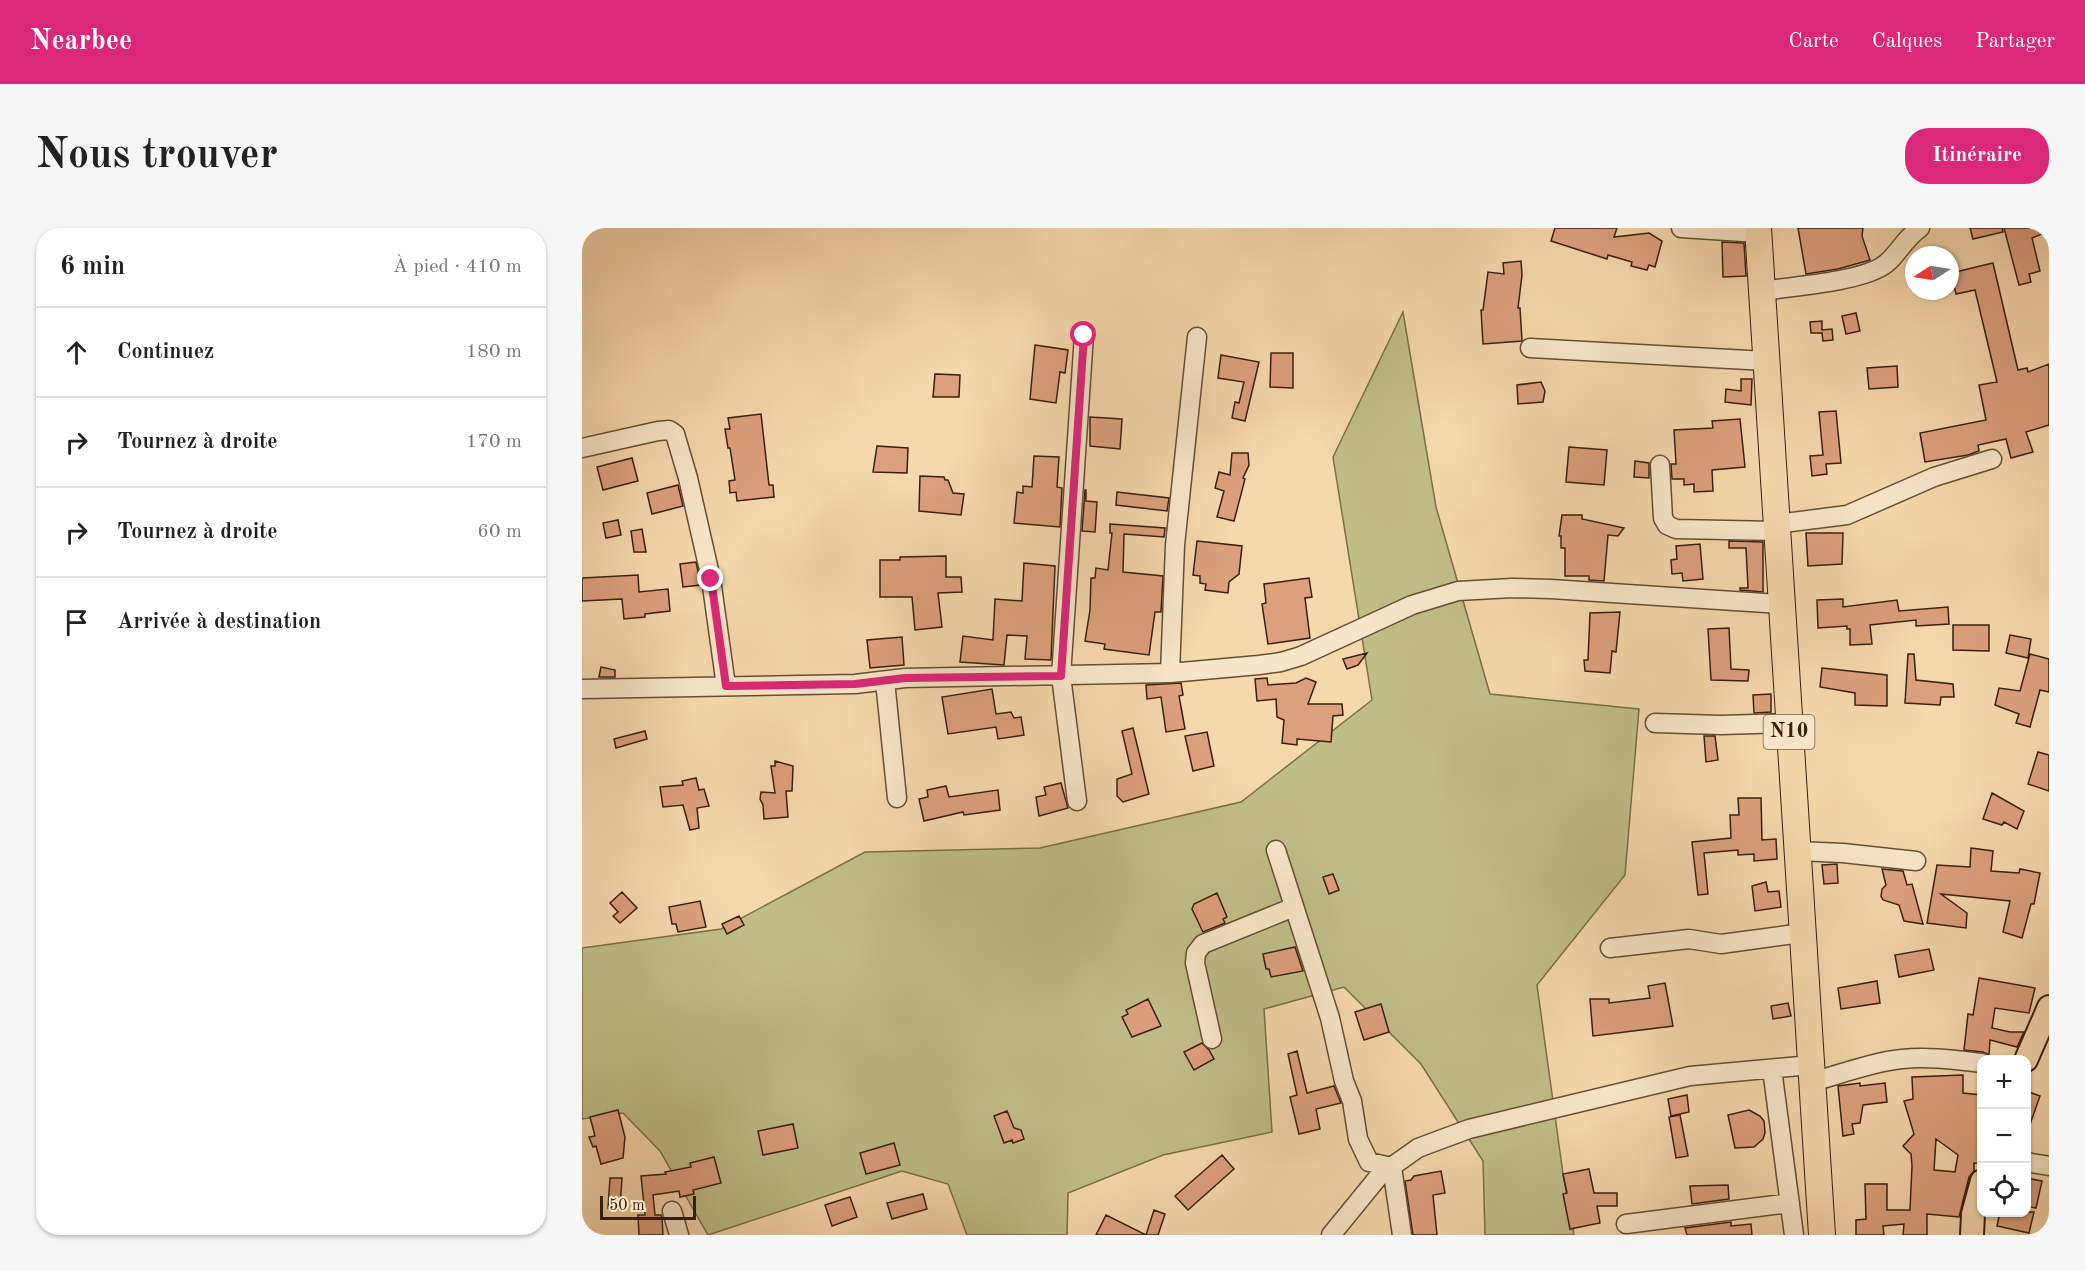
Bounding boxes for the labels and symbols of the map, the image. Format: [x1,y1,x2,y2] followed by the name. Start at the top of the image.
[1905,246,1959,300] north arrow
[1070,321,1096,347] route start
[697,565,723,591] route end
[1764,715,1814,749] road number: N10
[600,1193,696,1220] scale bar

